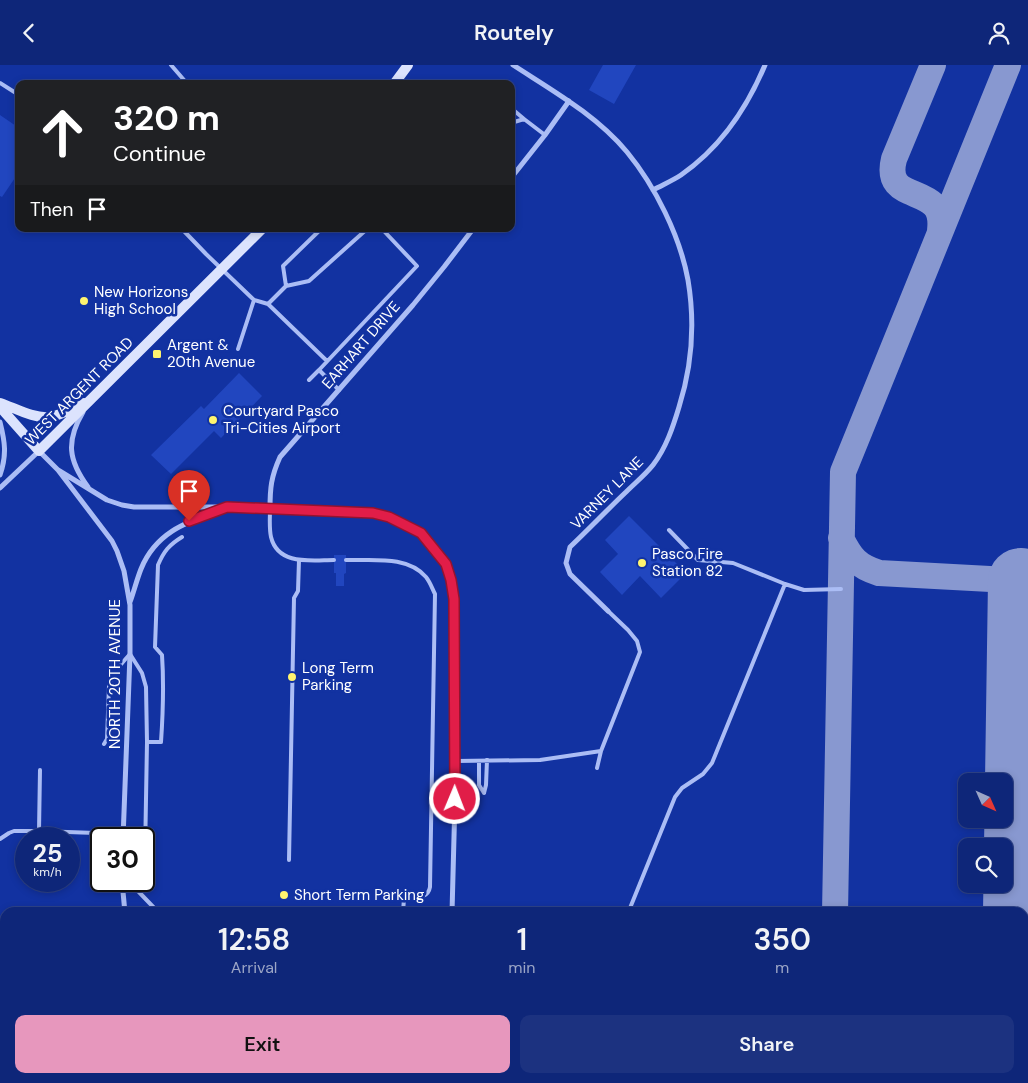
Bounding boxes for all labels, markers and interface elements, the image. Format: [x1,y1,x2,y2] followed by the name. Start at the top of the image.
[474,18,554,47] text: Routely
[15,19,43,47] icon: back
[985,19,1013,47] icon: person
[113,95,220,141] text: 320 m
[30,100,95,165] icon: ahead
[113,139,206,168] text: Continue
[83,195,111,223] icon: arrive
[30,197,73,222] text: Then
[94,282,188,319] place label: New Horizons High School
[78,295,90,307] marker: New Horizons High School
[317,297,405,393] street label: EARHART DRIVE
[21,333,137,449] street label: WEST ARGENT ROAD
[167,335,255,372] place label: Argent & 20th Avenue
[151,348,163,360] marker: Argent & 20th Avenue
[223,401,341,438] place label: Courtyard Pasco Tri-Cities Airport
[207,414,219,426] marker: Courtyard Pasco Tri-Cities Airport
[566,452,648,534] street label: VARNEY LANE
[168,470,210,521] pin
[175,477,203,505] icon: arrive
[652,544,723,581] place label: Pasco Fire Station 82
[636,557,648,569] marker: Pasco Fire Station 82
[105,599,125,749] street label: NORTH 20TH AVENUE
[302,658,374,695] place label: Long Term Parking
[286,671,298,683] marker: Long Term Parking
[428,772,480,824] position arrow
[958,773,1012,827] north arrow
[958,773,1013,893] map controls
[90,827,155,892] speed limit sign: 30
[33,837,62,870] text: 25
[958,838,1013,893] button: search
[33,864,62,880] text: km/h
[294,885,424,905] place label: Short Term Parking
[278,889,290,901] marker: Short Term Parking
[218,920,290,959] text: 12:58
[517,920,527,959] text: 1
[754,920,811,959] text: 350
[231,957,277,978] text: Arrival
[508,957,536,978] text: min
[775,957,789,978] text: m
[15,1015,510,1073] button: Exit
[520,1015,1014,1073] button: Share

